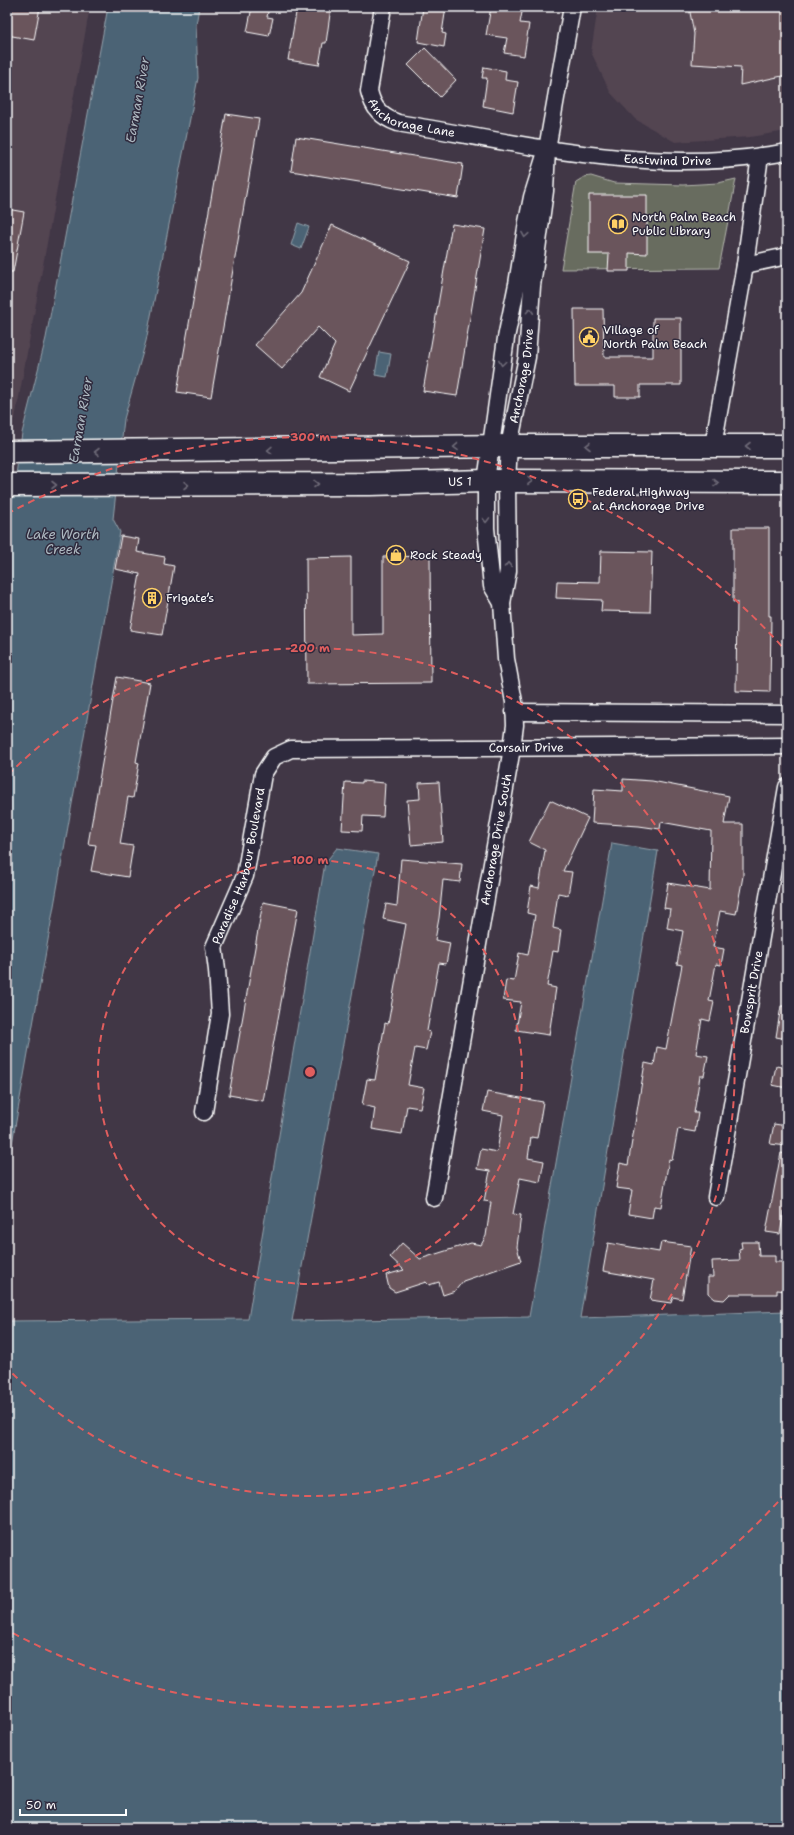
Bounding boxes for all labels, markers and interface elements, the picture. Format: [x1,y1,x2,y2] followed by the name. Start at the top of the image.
[122,55,154,144] water label: Earman River
[364,96,457,141] street label: Anchorage Lane
[623,150,712,169] street label: Eastwind Drive
[632,209,736,239] place label: North Palm Beach Public Library
[607,213,629,235] library icon: North Palm Beach Public Library
[521,232,530,238] one-way arrow
[525,308,534,314] one-way arrow
[603,322,707,352] place label: Village of North Palm Beach
[578,326,600,348] public building icon: Village of North Palm Beach
[506,328,537,425] street label: Anchorage Drive
[498,360,507,366] one-way arrow
[65,375,97,464] water label: Earman River
[290,429,330,445] text: 300 m
[585,442,591,450] one-way arrow
[745,442,751,450] one-way arrow
[453,443,459,451] one-way arrow
[267,446,273,454] one-way arrow
[94,448,100,456] one-way arrow
[448,473,472,490] street label: US 1
[527,477,533,485] one-way arrow
[713,479,719,487] one-way arrow
[313,480,319,488] one-way arrow
[51,481,57,489] one-way arrow
[183,481,189,489] one-way arrow
[592,484,705,514] place label: Federal Highway at Anchorage Drive
[567,488,589,510] bus stop icon: Federal Highway at Anchorage Drive
[482,517,490,523] one-way arrow
[26,526,100,558] water label: Lake Worth Creek
[385,544,407,566] shop icon: Rock Steady
[410,547,482,563] place label: Rock Steady
[504,562,512,568] one-way arrow
[141,587,163,609] building icon: Frigate’s
[166,590,214,606] place label: Frigate’s
[290,640,330,656] text: 200 m
[489,739,564,756] street label: Corsair Drive
[477,772,515,906] street label: Anchorage Drive South
[208,786,269,947] street label: Paradise Harbour Boulevard
[292,852,329,868] text: 100 m
[736,949,767,1035] street label: Bowsprit Drive
[303,1065,317,1079] centre of rings
[20,1791,126,1817] scale bar
[26,1797,56,1813] text: 50 m

